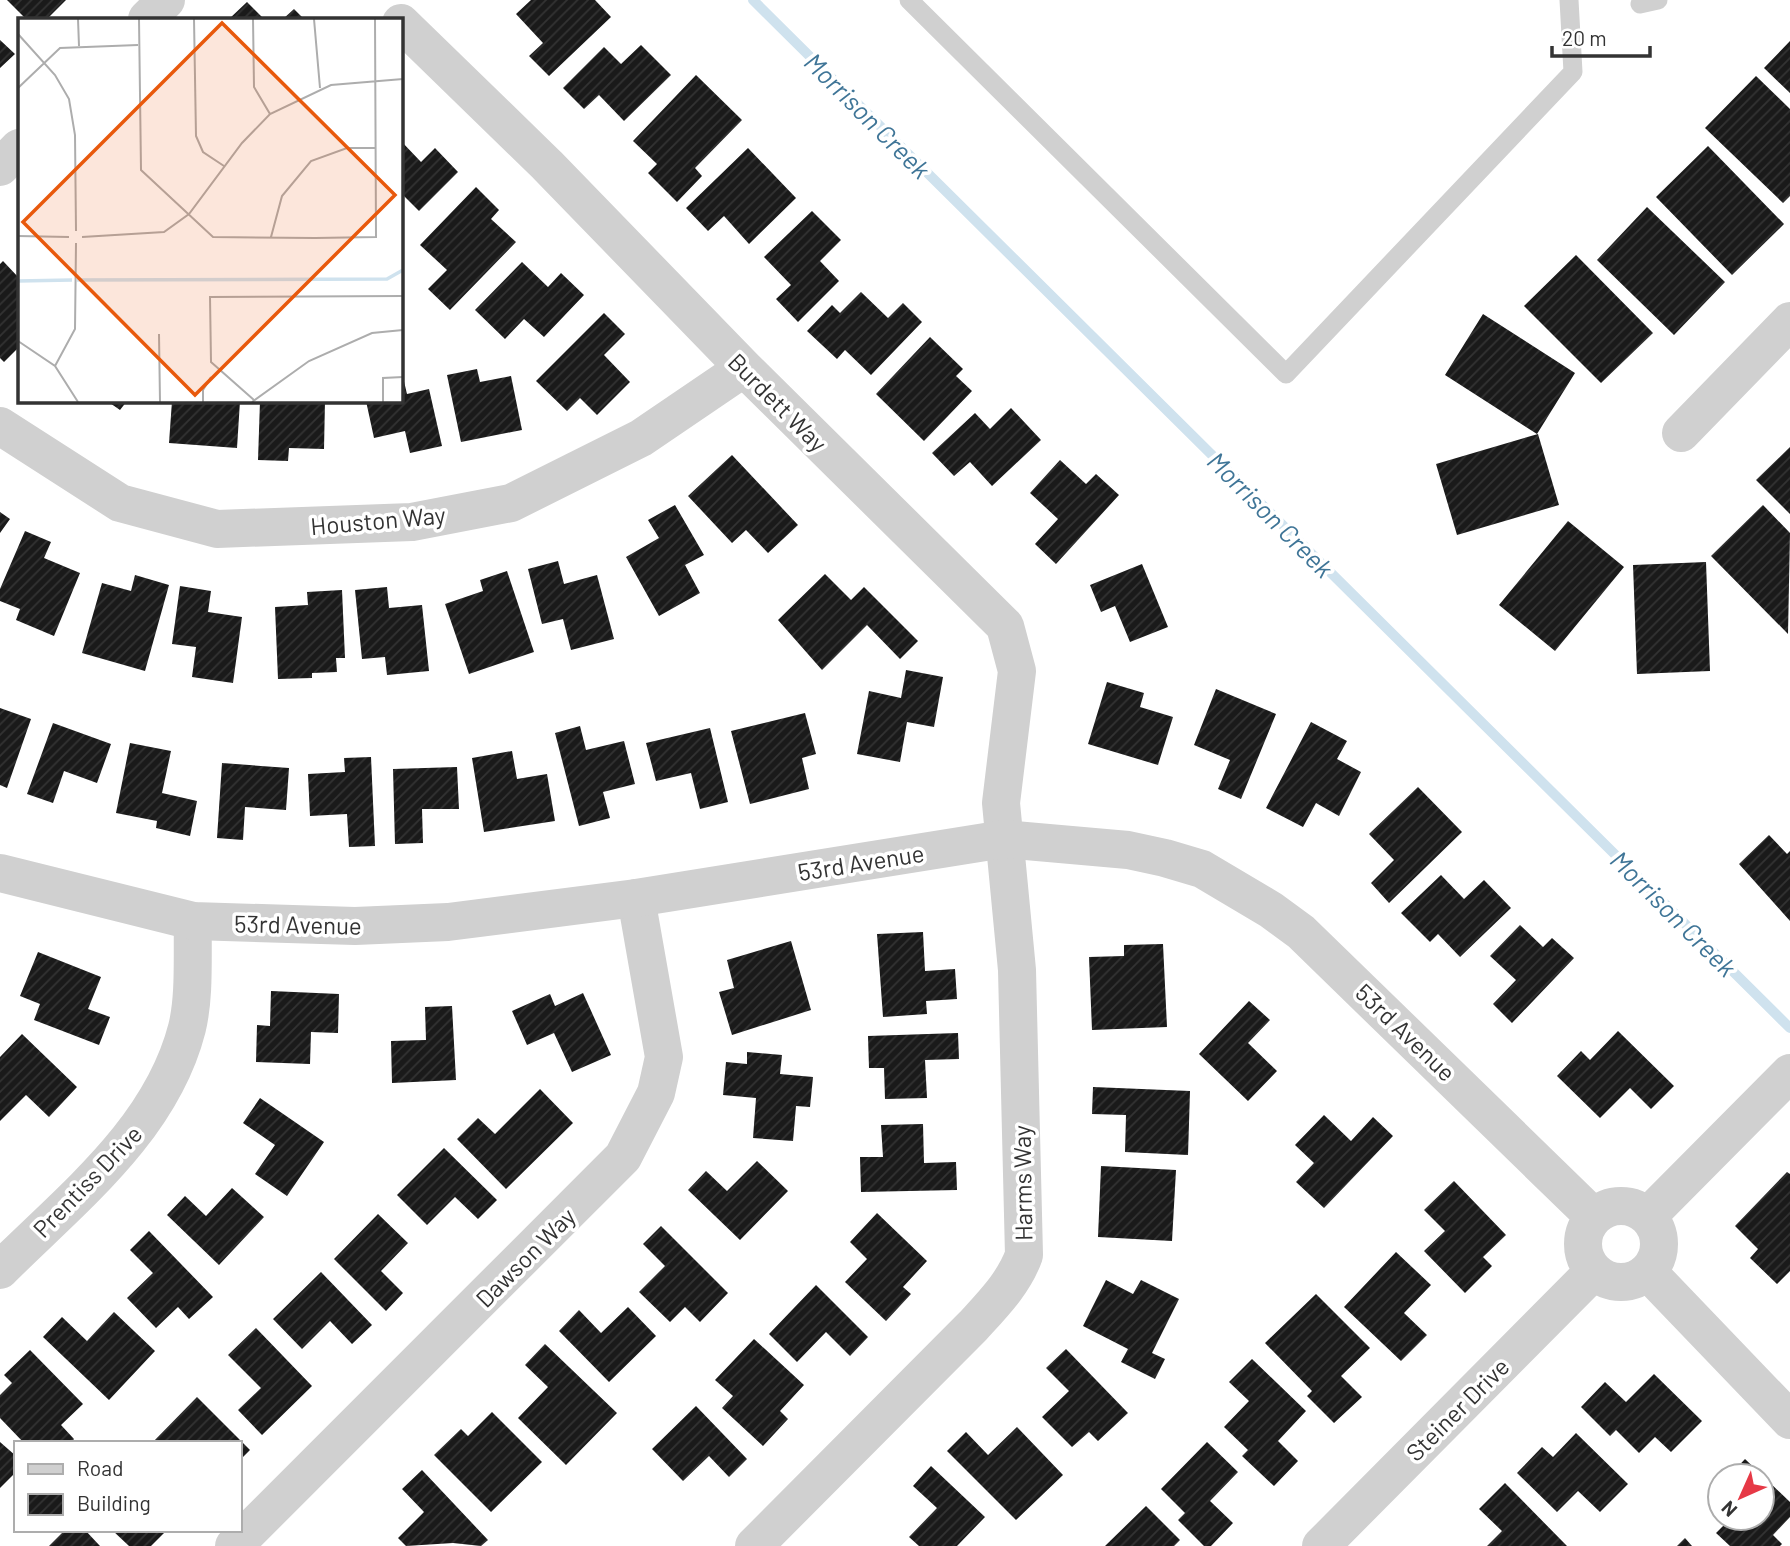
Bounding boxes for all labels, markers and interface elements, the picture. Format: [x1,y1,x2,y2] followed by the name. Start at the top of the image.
[1552,14,1650,58] scale bar
[18,18,402,402] inset map
[1562,25,1607,50] text: 20 m
[799,46,938,185] water label: Morrison Creek
[723,347,833,457] street label: Burdett Way
[1202,445,1341,584] water label: Morrison Creek
[309,500,447,540] street label: Houston Way
[796,838,926,886] street label: 53rd Avenue
[1605,844,1744,983] water label: Morrison Creek
[234,908,362,940] street label: 53rd Avenue
[1350,977,1462,1087] street label: 53rd Avenue
[26,1119,148,1243] street label: Prentiss Drive
[1006,1125,1038,1241] street label: Harms Way
[469,1201,581,1313] street label: Dawson Way
[1399,1351,1515,1467] street label: Steiner Drive
[14,1441,242,1532] legend
[77,1455,123,1480] text: Road
[1706,1462,1776,1532] north arrow
[77,1490,151,1515] text: Building
[1716,1497,1741,1522] text: N

